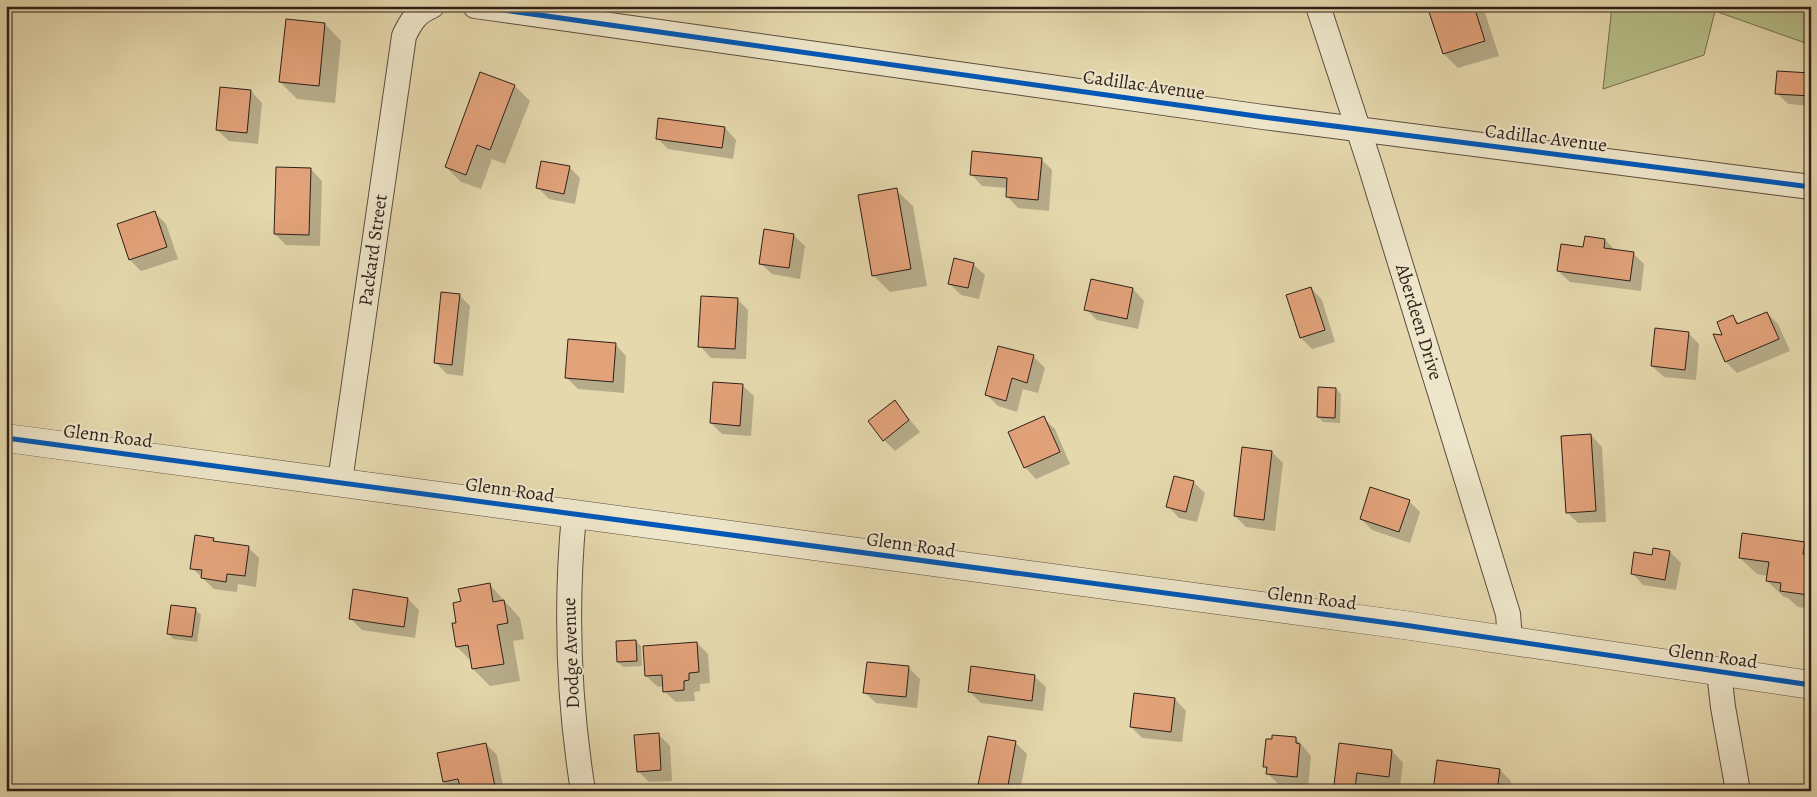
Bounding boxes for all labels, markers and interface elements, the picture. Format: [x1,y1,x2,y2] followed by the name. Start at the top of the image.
[1081,64,1207,106] street label: Cadillac Avenue
[1483,118,1609,158] street label: Cadillac Avenue
[352,192,394,308] street label: Packard Street
[1389,260,1449,383] street label: Aberdeen Drive
[62,418,155,454] street label: Glenn Road
[464,471,557,509] street label: Glenn Road
[865,526,958,564] street label: Glenn Road
[1266,580,1359,616] street label: Glenn Road
[556,597,586,709] street label: Dodge Avenue
[1667,637,1760,675] street label: Glenn Road

